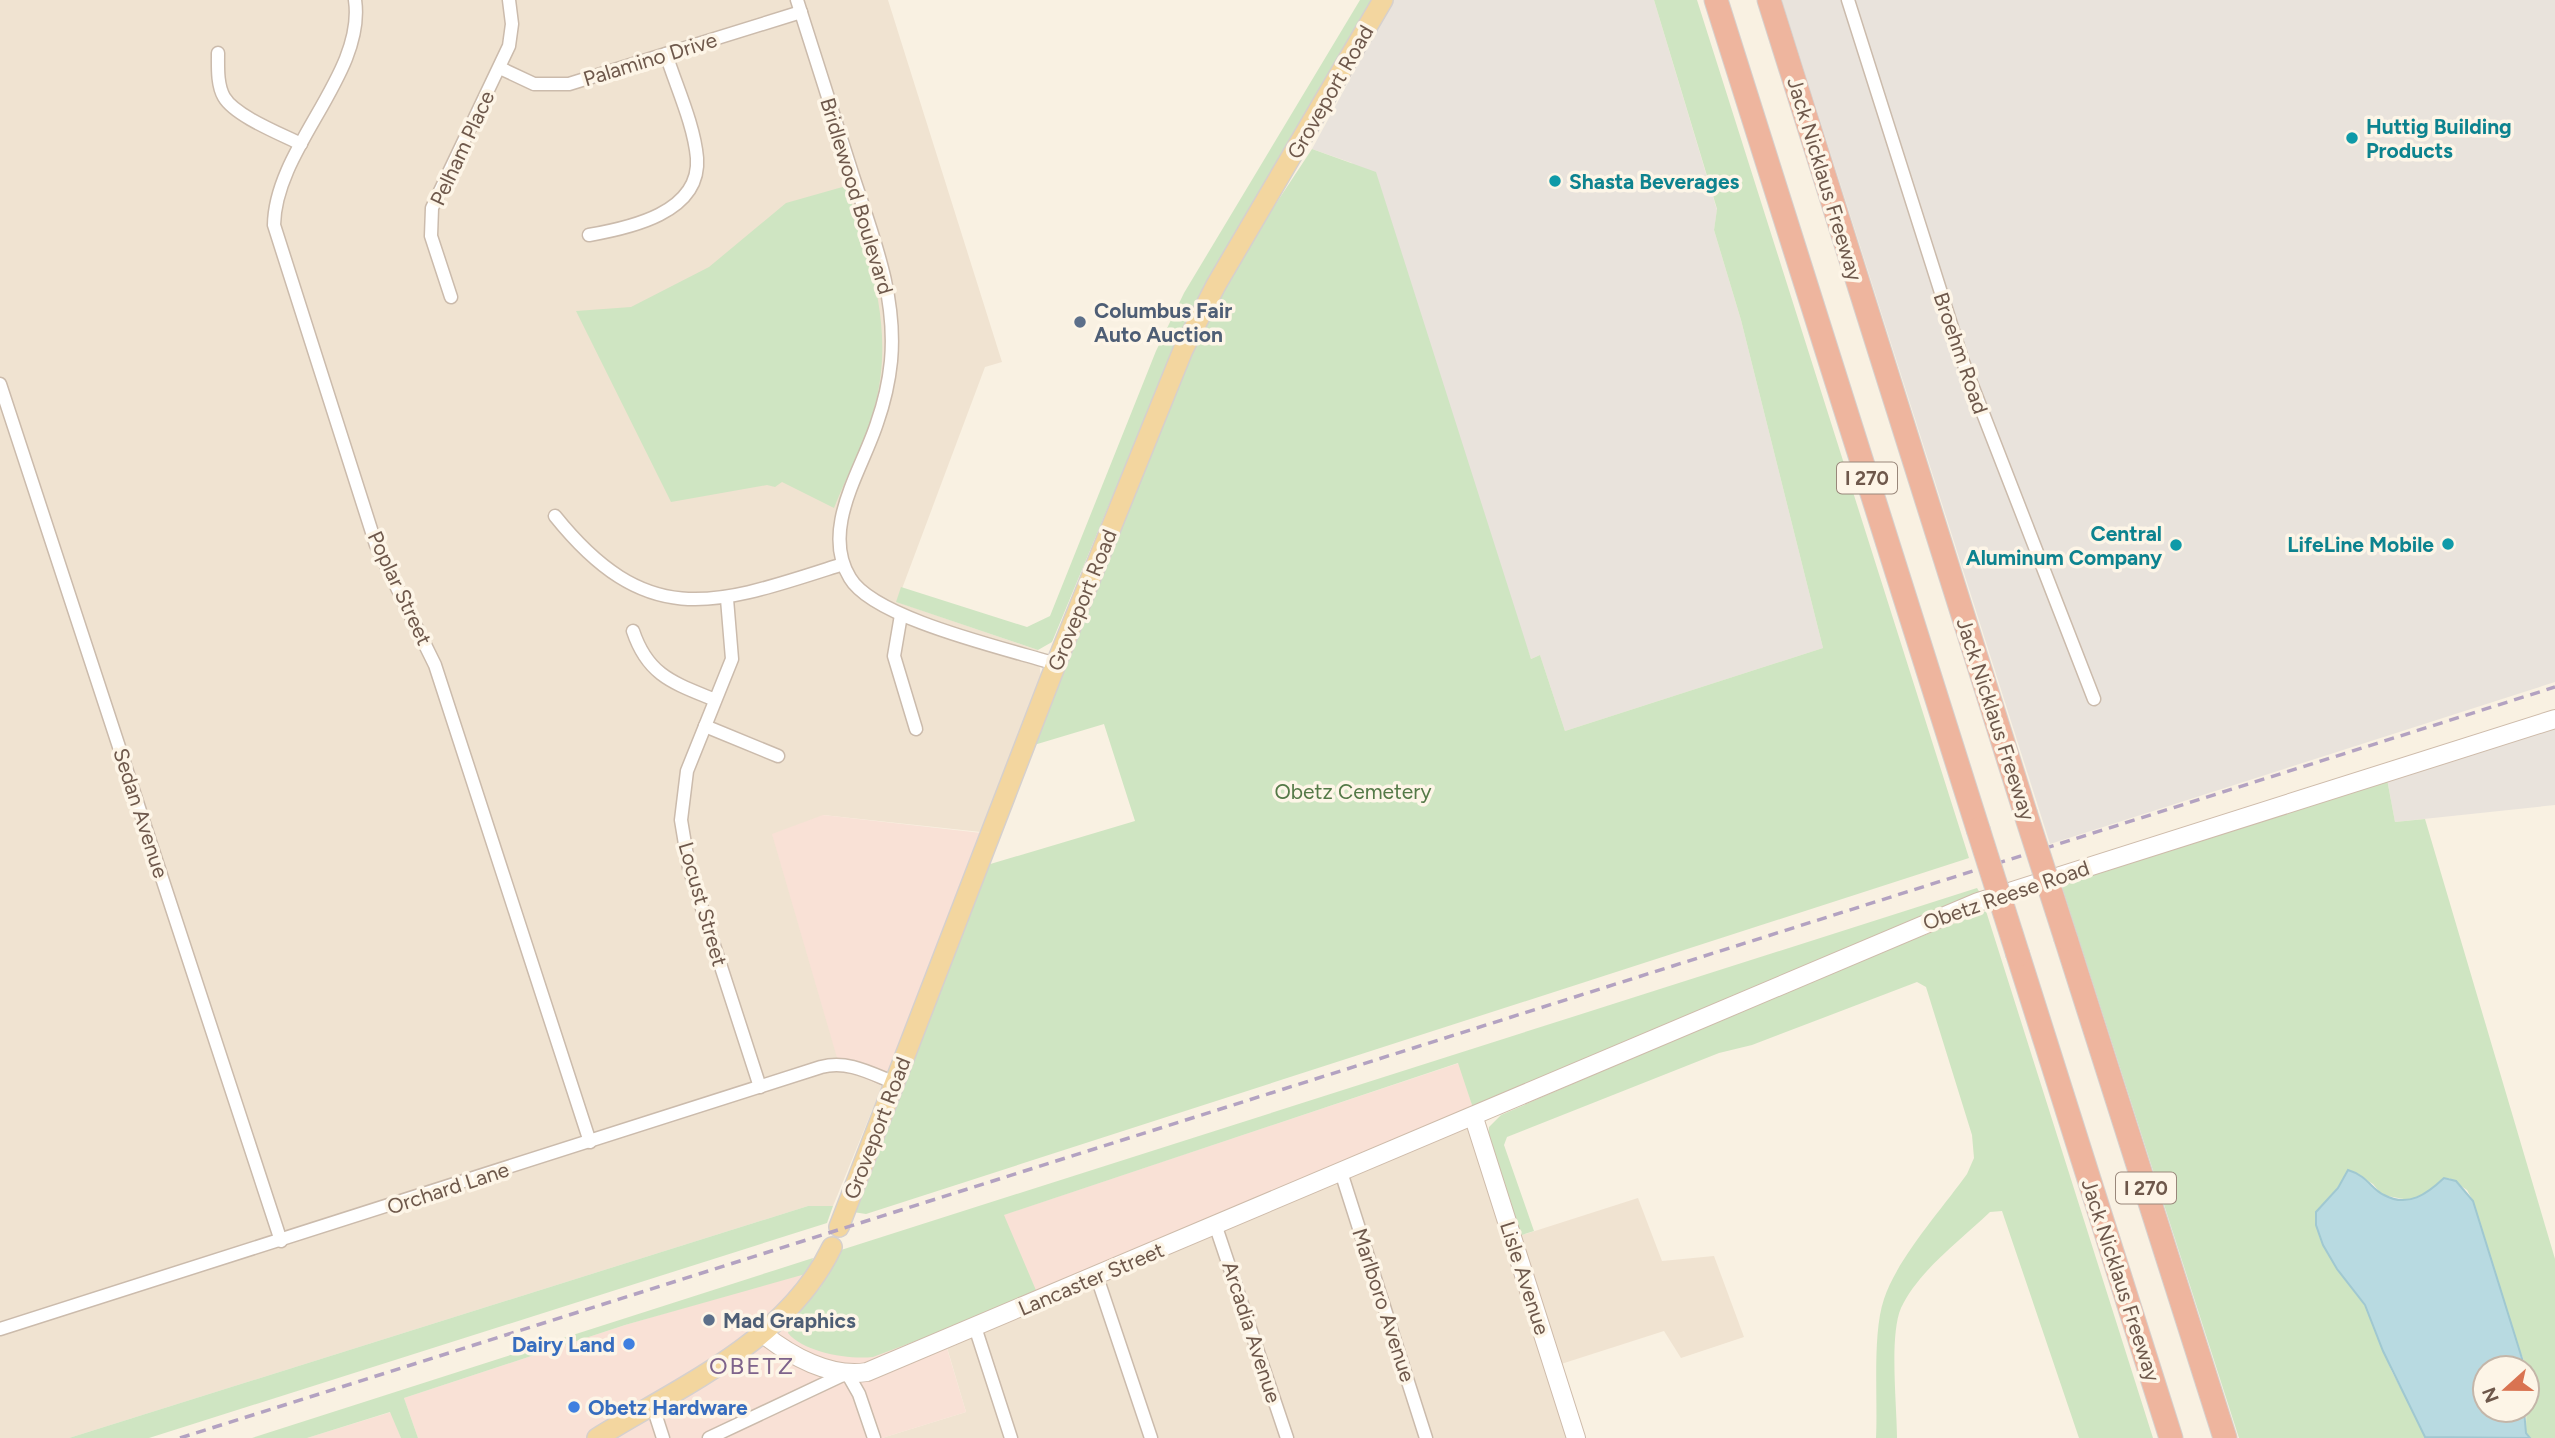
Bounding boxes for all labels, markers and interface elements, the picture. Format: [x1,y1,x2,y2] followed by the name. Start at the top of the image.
[1282,21,1378,163] street label: Groveport Road
[580,27,720,91] street label: Palamino Drive
[1782,74,1868,284] street label: Jack Nicklaus Freeway
[425,87,499,209] street label: Pelham Place
[815,95,899,297] street label: Bridlewood Boulevard
[2366,114,2512,163] place label: Huttig Building Products
[2344,130,2360,146] marker: Huttig Building Products
[1569,169,1740,194] place label: Shasta Beverages
[1547,173,1563,189] marker: Shasta Beverages
[1929,289,1993,417] street label: Broehm Road
[1094,298,1232,347] place label: Columbus Fair Auto Auction
[1072,314,1088,330] marker: Columbus Fair Auto Auction
[1837,463,1897,494] road number: I 270
[1966,521,2163,570] place label: Central Aluminum Company
[1042,526,1122,674] street label: Groveport Road
[363,527,437,649] street label: Poplar Street
[2287,532,2434,557] place label: LifeLine Mobile
[2440,536,2456,552] marker: LifeLine Mobile
[2168,537,2184,553] marker: Central Aluminum Company
[1951,614,2041,824] street label: Jack Nicklaus Freeway
[108,745,174,881] street label: Sedan Avenue
[1275,779,1431,804] park label: Obetz Cemetery
[673,839,733,969] street label: Locust Street
[1919,855,2093,935] street label: Obetz Reese Road
[838,1053,916,1203] street label: Groveport Road
[384,1157,512,1219] street label: Orchard Lane
[2116,1172,2176,1204] road number: I 270
[2076,1175,2166,1385] street label: Jack Nicklaus Freeway
[1495,1218,1555,1338] street label: Lisle Avenue
[1347,1225,1421,1385] street label: Marlboro Avenue
[1014,1237,1168,1321] street label: Lancaster Street
[1217,1258,1287,1406] street label: Arcadia Avenue
[723,1308,856,1333] place label: Mad Graphics
[701,1312,717,1328] marker: Mad Graphics
[512,1332,615,1357] place label: Dairy Land
[621,1336,637,1352] marker: Dairy Land
[709,1351,795,1380] district label: OBETZ
[2471,1354,2541,1424] north arrow
[2477,1384,2504,1406] text: N
[588,1395,748,1420] place label: Obetz Hardware
[566,1399,582,1415] marker: Obetz Hardware

